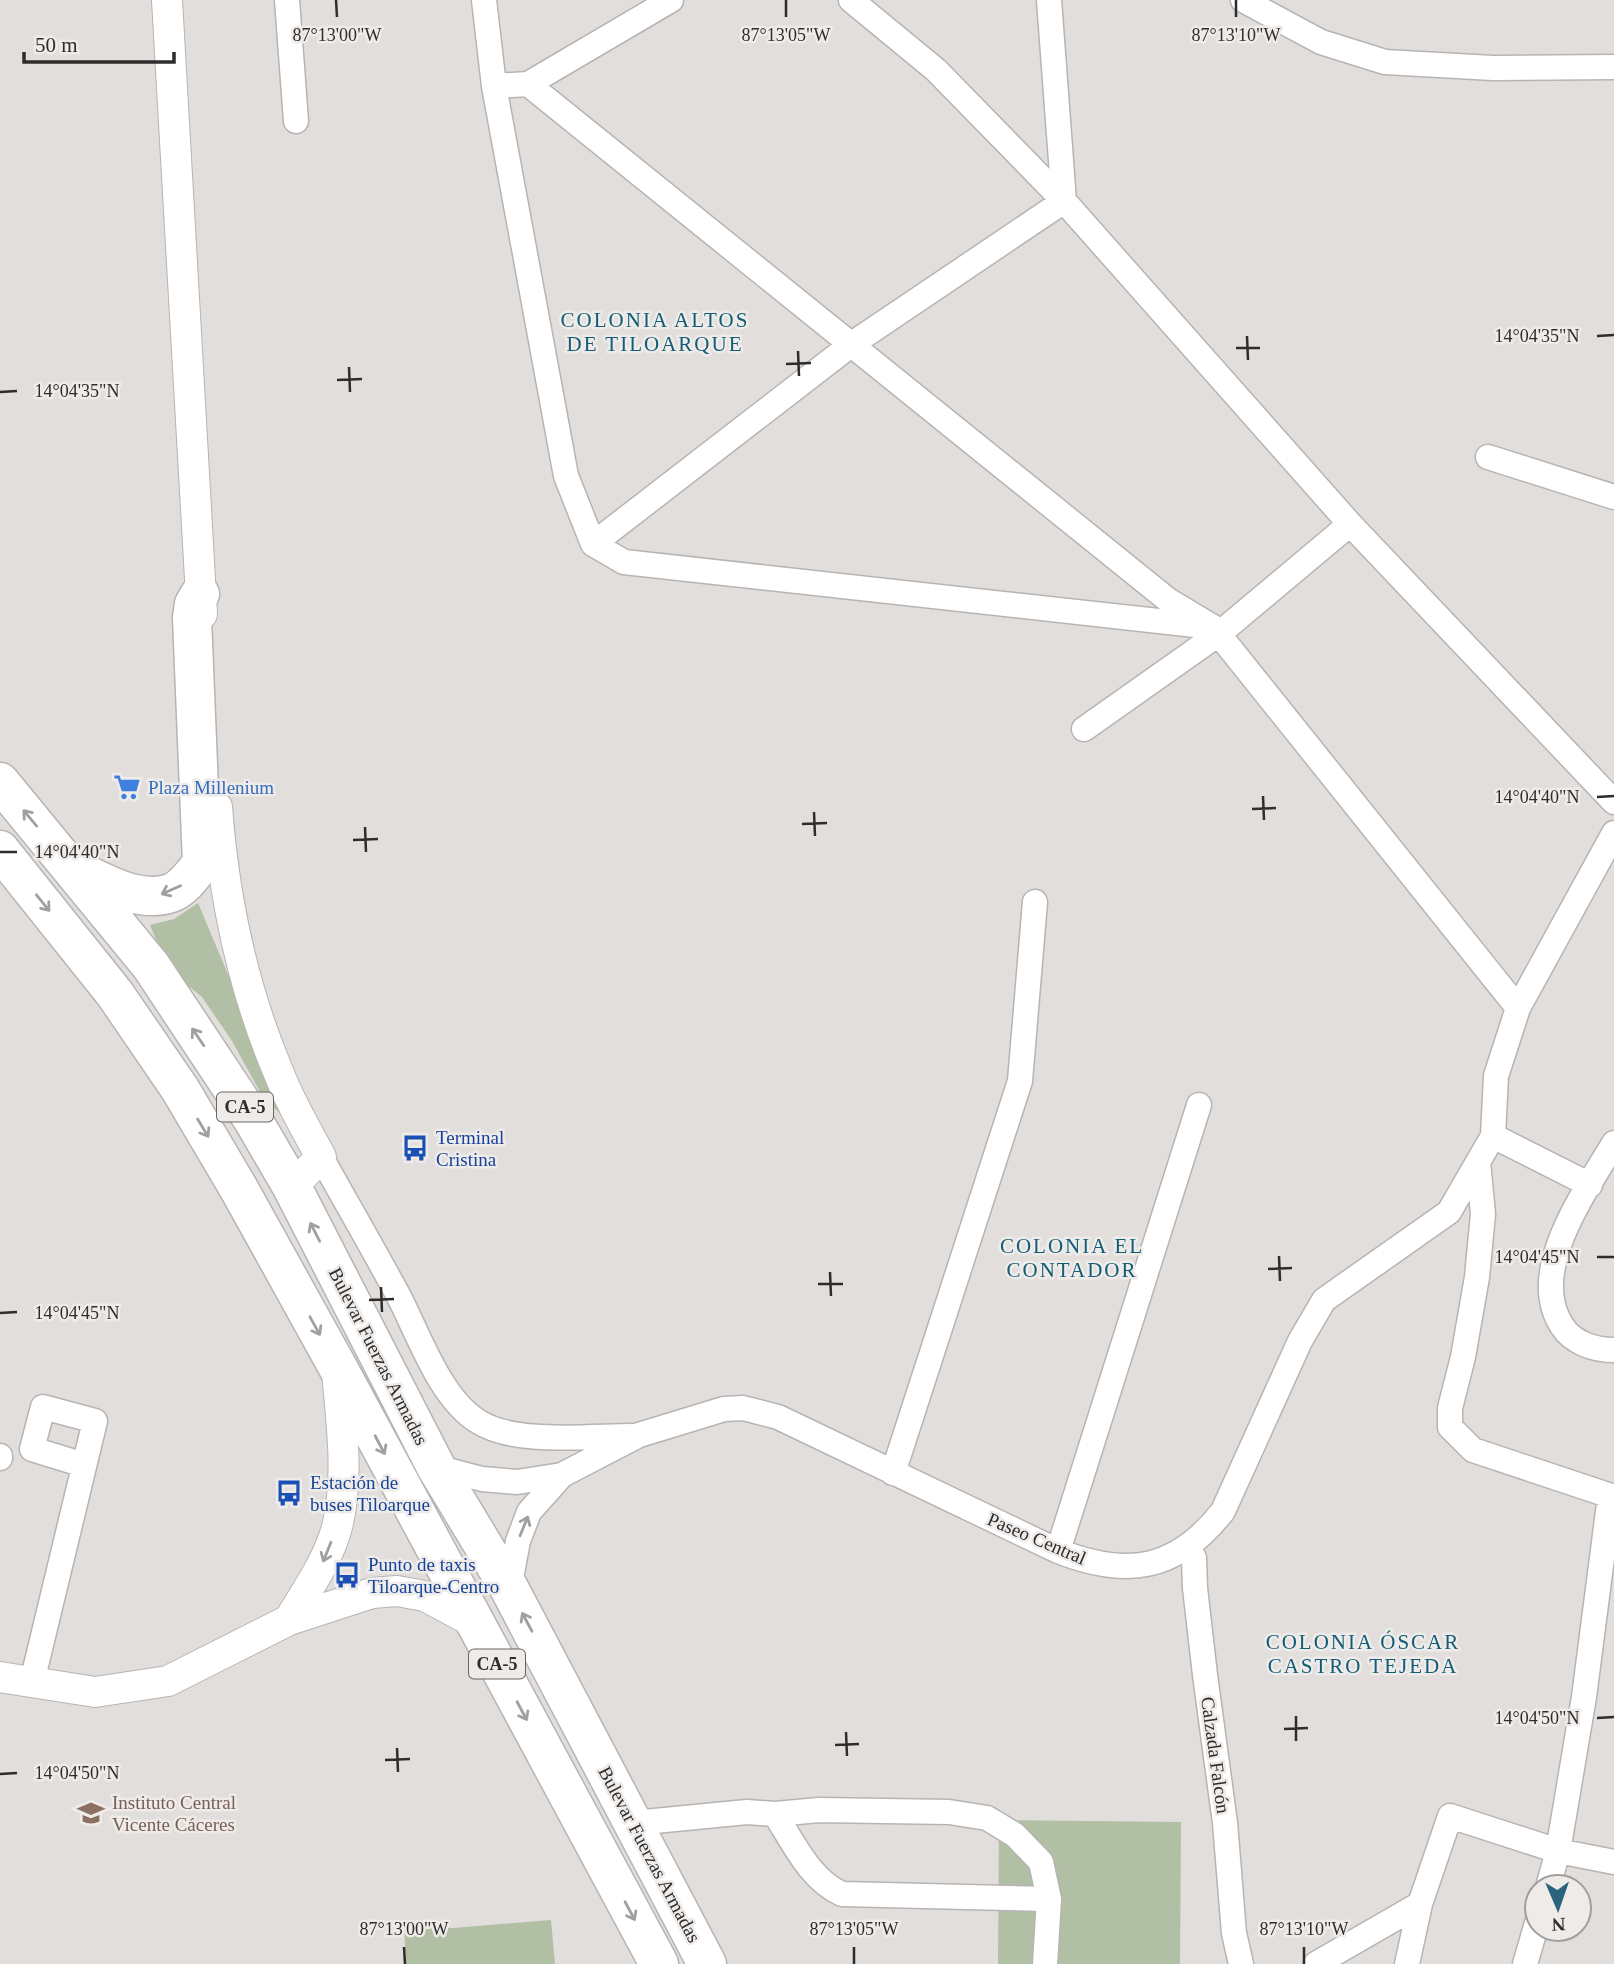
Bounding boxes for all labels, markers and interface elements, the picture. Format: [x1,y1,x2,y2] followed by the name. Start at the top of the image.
[24,21,175,65] scale bar
[293,25,381,45] text: 87°13'00"W
[742,25,830,45] text: 87°13'05"W
[1192,25,1280,45] text: 87°13'10"W
[35,33,78,57] text: 50 m
[561,308,749,356] district label: COLONIA ALTOS DE TILOARQUE
[1495,326,1579,346] text: 14°04'35"N
[35,381,119,401] text: 14°04'35"N
[112,772,142,802] supermarket icon: Plaza Millenium
[148,777,274,798] place label: Plaza Millenium
[1495,787,1579,807] text: 14°04'40"N
[22,810,38,828] one-way arrow
[35,842,119,862] text: 14°04'40"N
[161,884,183,897] one-way arrow
[35,894,50,912] one-way arrow
[191,1028,206,1047] one-way arrow
[217,1092,273,1122] road number: CA-5
[197,1117,211,1137] one-way arrow
[436,1127,504,1170] place label: Terminal Cristina
[400,1133,430,1163] bus stop icon: Terminal Cristina
[308,1222,322,1243] one-way arrow
[1000,1234,1144,1282] district label: COLONIA EL CONTADOR
[1495,1247,1579,1267] text: 14°04'45"N
[325,1264,432,1448] street label: Bulevar Fuerzas Armadas
[35,1303,119,1323] text: 14°04'45"N
[309,1315,322,1336] one-way arrow
[373,1435,387,1455] one-way arrow
[310,1472,430,1515] place label: Estación de buses Tiloarque
[274,1478,304,1508] bus stop icon: Estación de buses Tiloarque
[984,1508,1089,1569] street label: Paseo Central
[518,1515,531,1537] one-way arrow
[319,1540,332,1562] one-way arrow
[368,1554,499,1597] place label: Punto de taxis Tiloarque-Centro
[332,1560,362,1590] bus stop icon: Punto de taxis Tiloarque-Centro
[520,1612,533,1633] one-way arrow
[1266,1630,1460,1678] district label: COLONIA ÓSCAR CASTRO TEJEDA
[469,1650,525,1679] road number: CA-5
[1197,1695,1234,1815] street label: Calzada Falcón
[516,1700,530,1720] one-way arrow
[1495,1708,1579,1728] text: 14°04'50"N
[35,1763,119,1783] text: 14°04'50"N
[594,1763,705,1946] street label: Bulevar Fuerzas Armadas
[112,1792,236,1835] place label: Instituto Central Vicente Cáceres
[76,1798,106,1828] school or university icon: Instituto Central Vicente Cáceres
[1523,1873,1593,1943] north arrow
[624,1900,638,1921] one-way arrow
[1551,1914,1566,1935] text: N
[360,1919,448,1939] text: 87°13'00"W
[810,1919,898,1939] text: 87°13'05"W
[1260,1919,1348,1939] text: 87°13'10"W

